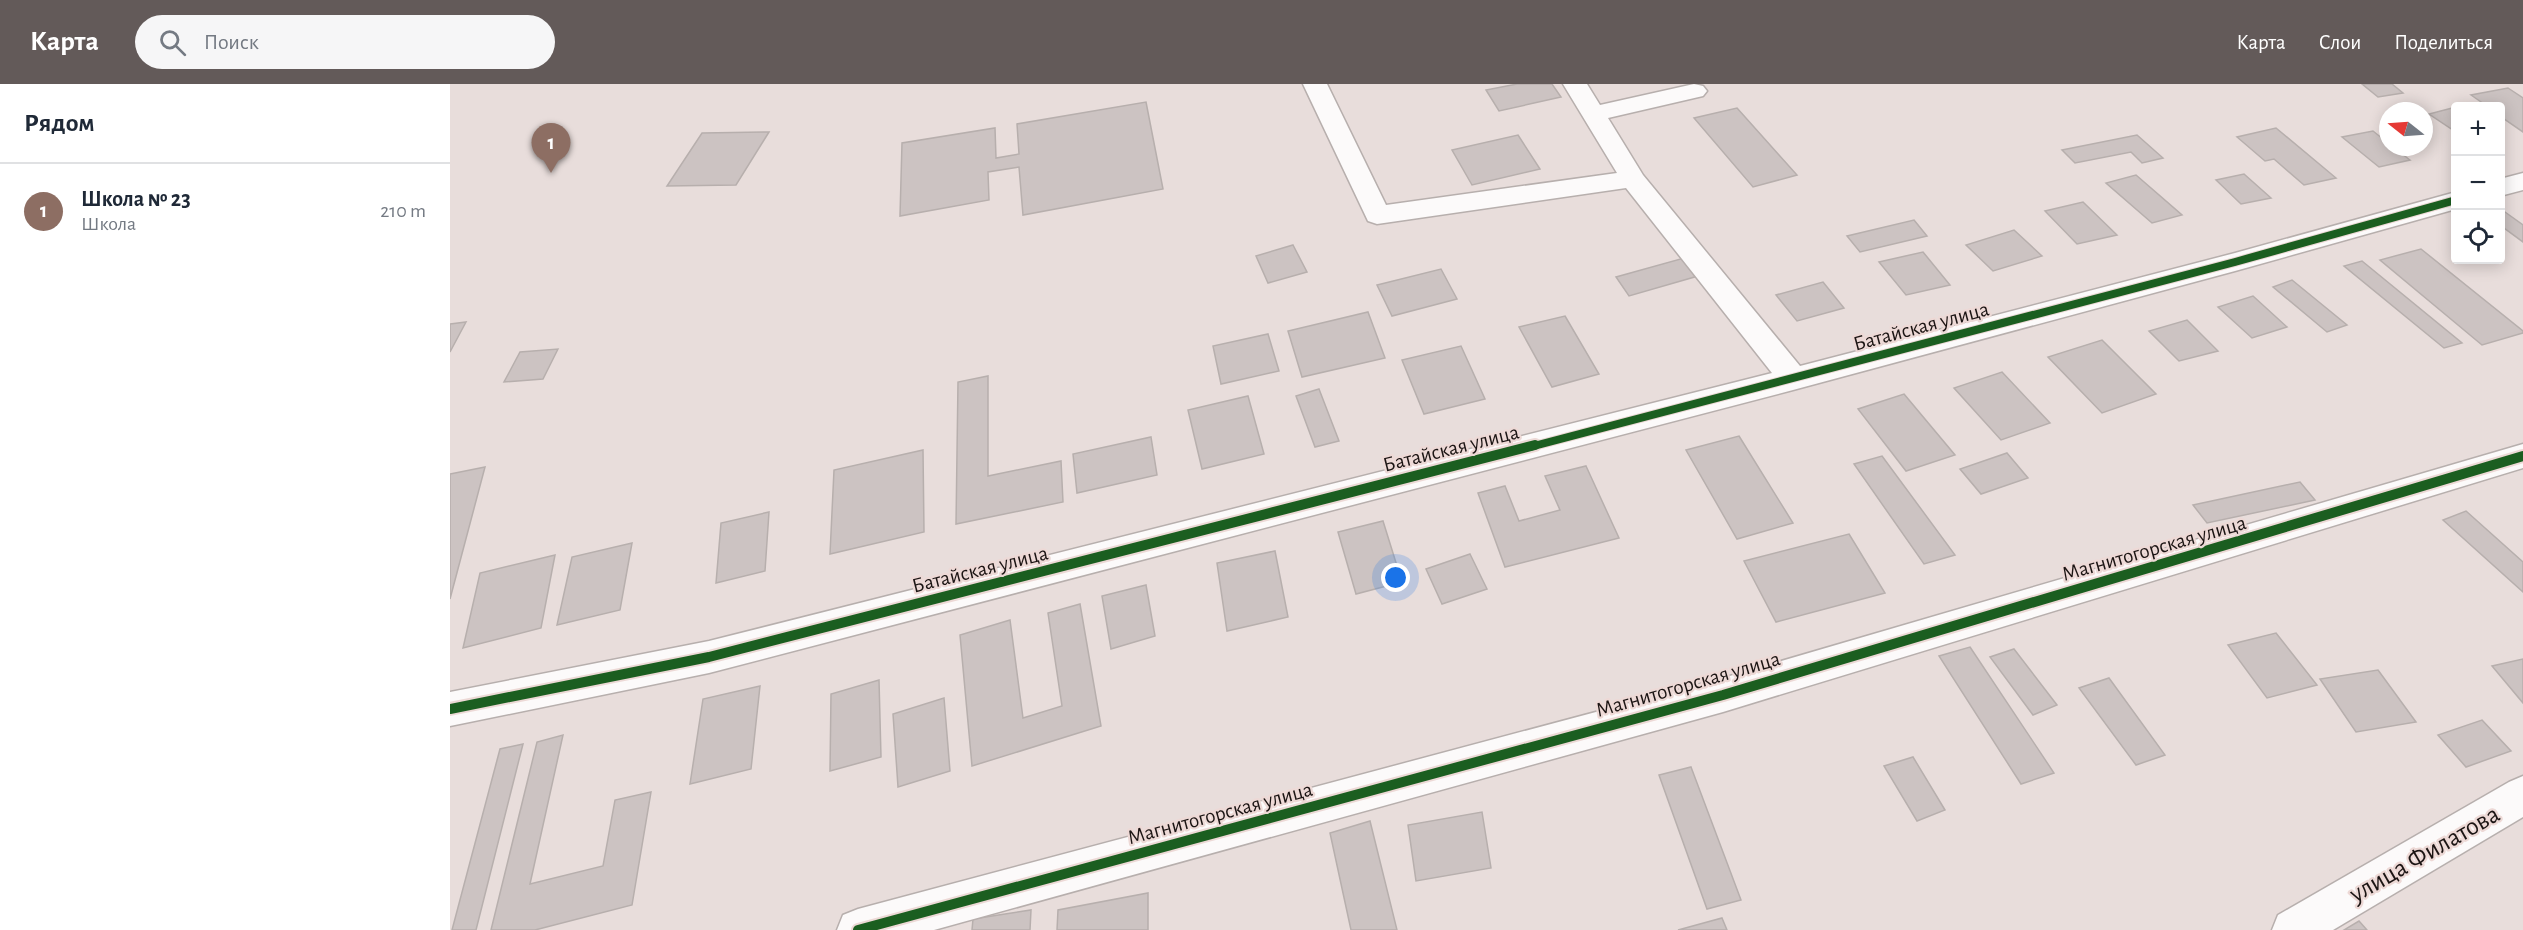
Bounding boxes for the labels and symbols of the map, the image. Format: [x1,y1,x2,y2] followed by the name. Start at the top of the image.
[2379,102,2433,156] north arrow
[532,124,570,173] pin: 1
[1851,298,1992,355] street label: Батайская улица
[1381,421,1522,476] street label: Батайская улица
[2060,512,2249,585] street label: Магнитогорская улица
[910,542,1051,597] street label: Батайская улица
[1381,563,1410,592] your location
[1594,648,1783,721] street label: Магнитогорская улица
[1125,779,1315,848] street label: Магнитогорская улица
[2344,800,2504,908] street label: улица Филатова

